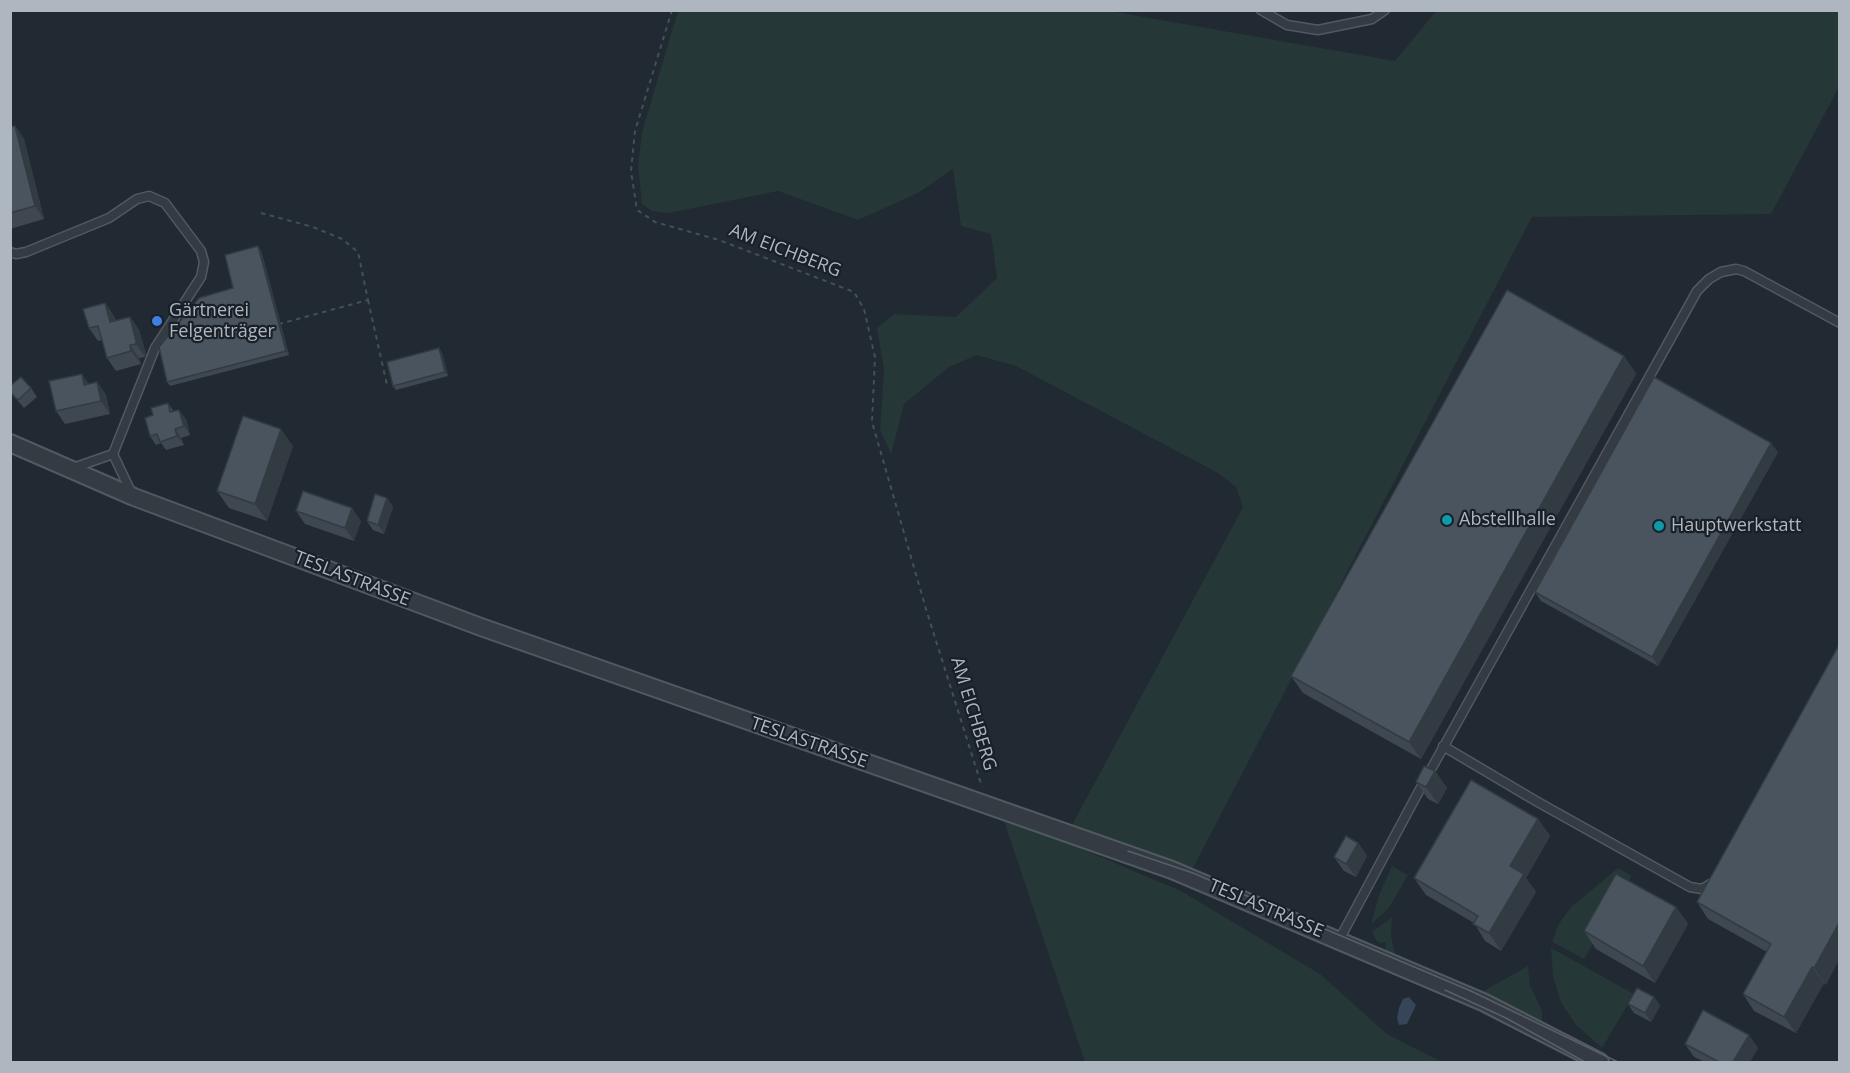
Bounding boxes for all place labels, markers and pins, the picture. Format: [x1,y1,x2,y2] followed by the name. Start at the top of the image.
[169,300,275,342] place label: Gärtnerei Felgenträger
[150,314,164,328] marker: Gärtnerei Felgenträger
[1459,509,1556,531] place label: Abstellhalle
[1440,513,1454,527] marker: Abstellhalle
[1671,515,1801,537] place label: Hauptwerkstatt
[1652,519,1666,533] marker: Hauptwerkstatt

